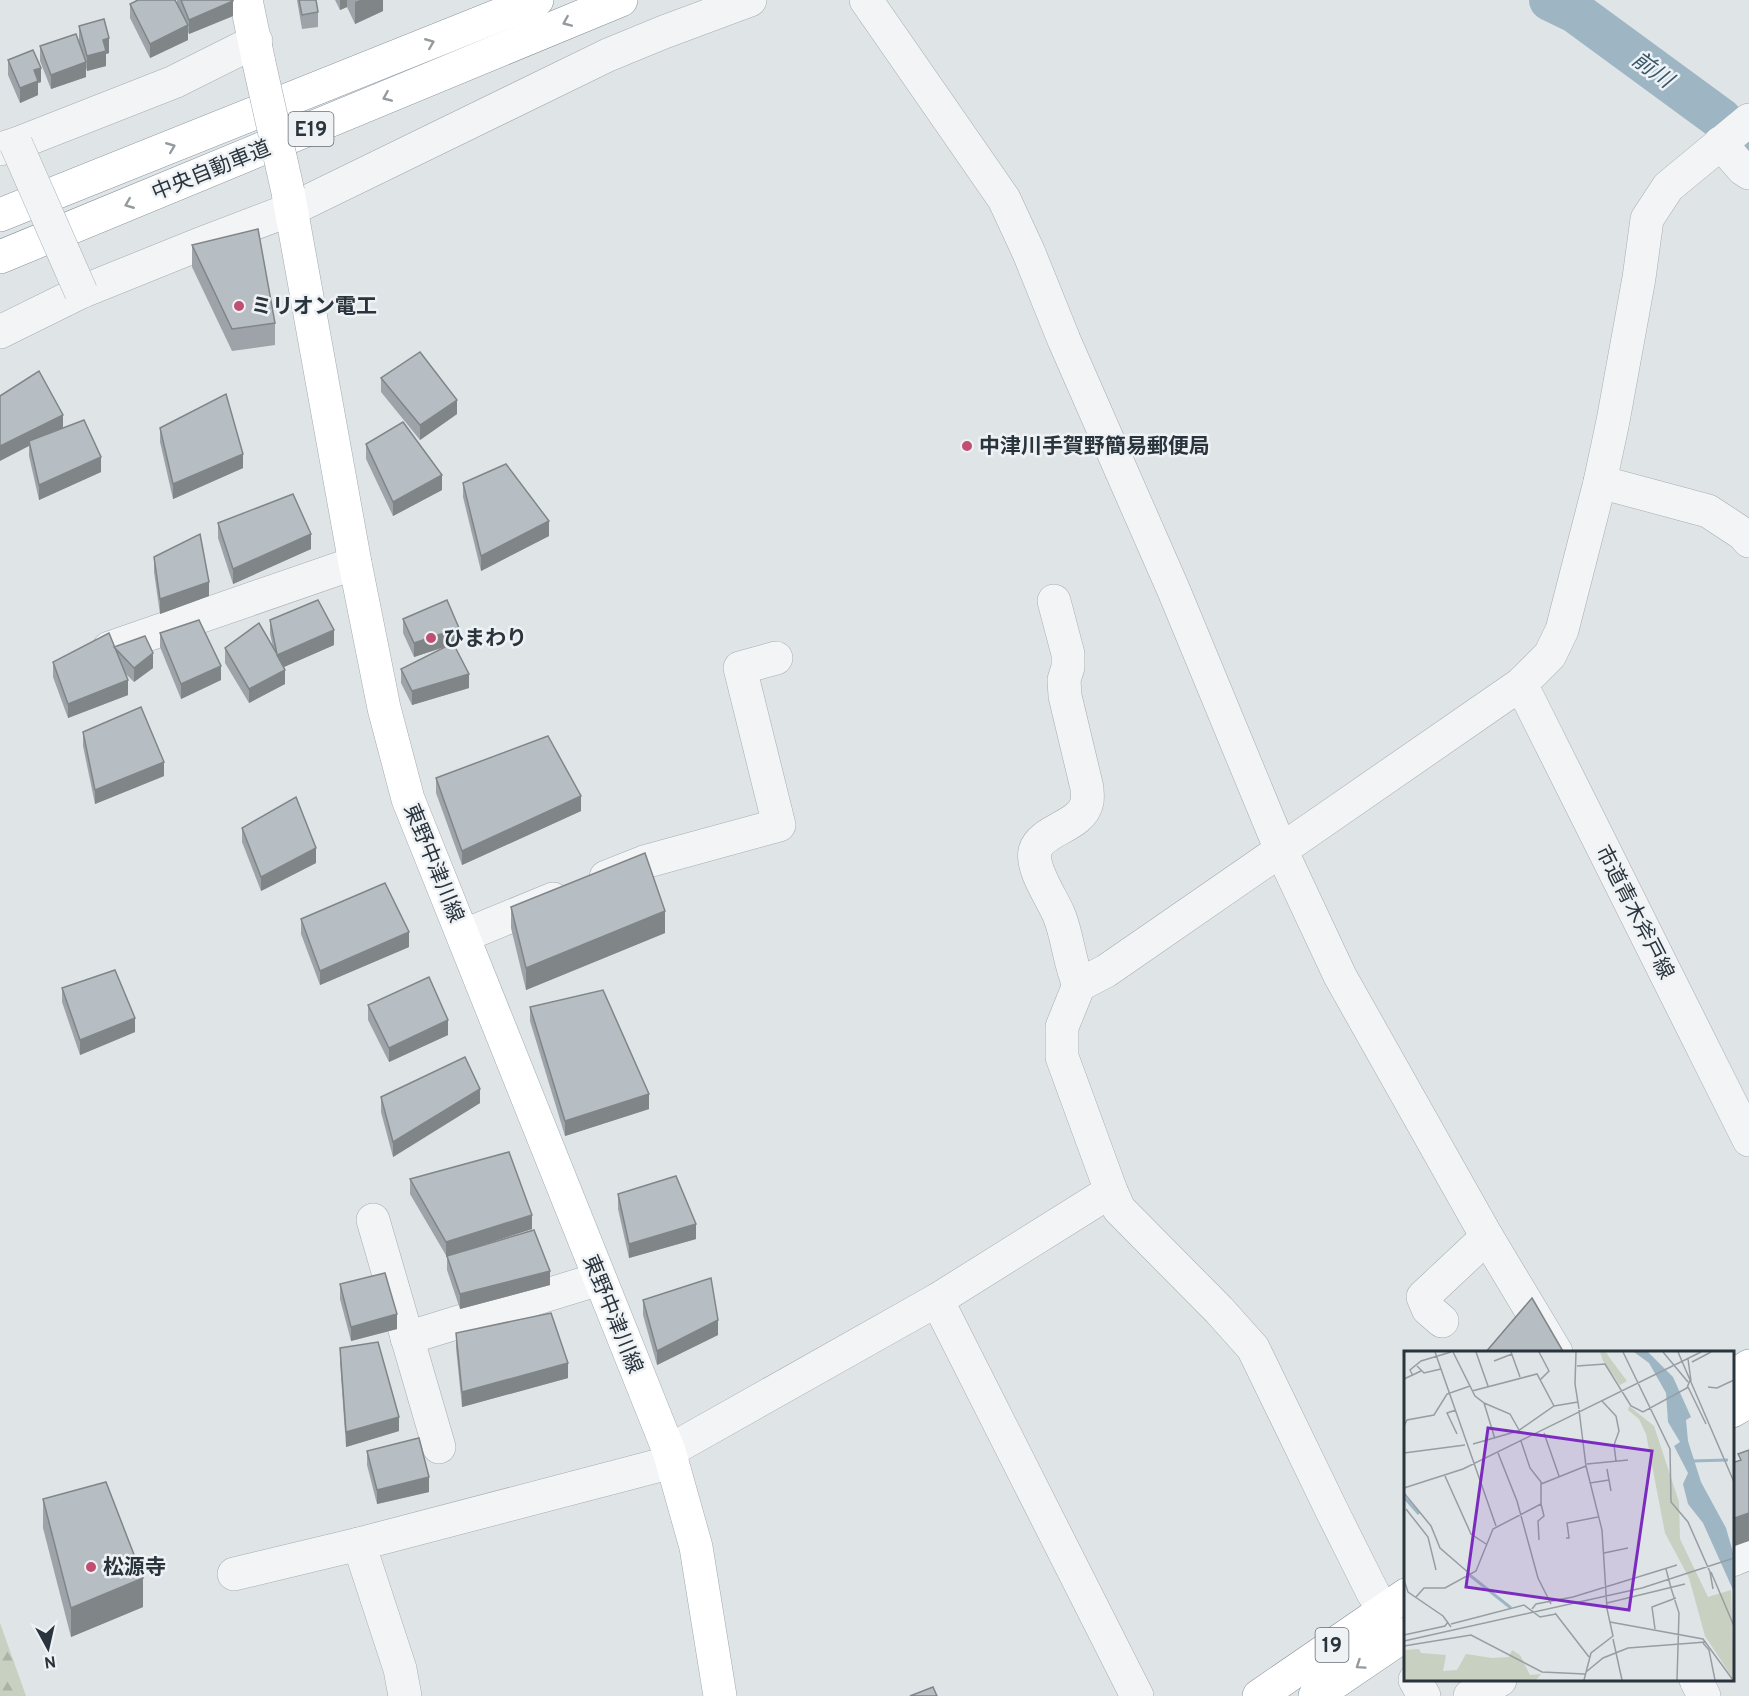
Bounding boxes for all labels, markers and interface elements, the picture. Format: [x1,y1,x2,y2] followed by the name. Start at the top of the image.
[563,15,574,27] one-way arrow
[424,38,435,50] one-way arrow
[1626,47,1679,96] water label: 前川
[382,90,393,102] one-way arrow
[288,112,334,146] road number: E19
[148,135,275,208] street label: 中央自動車道
[165,142,176,154] one-way arrow
[125,197,136,209] one-way arrow
[251,294,377,321] place label: ミリオン電工
[232,299,246,313] marker: ミリオン電工
[979,434,1210,461] place label: 中津川手賀野簡易郵便局
[960,439,974,453] marker: 中津川手賀野簡易郵便局
[443,626,527,653] place label: ひまわり
[424,631,438,645] marker: ひまわり
[396,800,469,927] street label: 東野中津川線
[1588,841,1679,984] street label: 市道青木斧戸線
[575,1251,648,1378] street label: 東野中津川線
[1404,1351,1734,1681] inset map
[103,1555,166,1582] place label: 松源寺
[84,1560,98,1574] marker: 松源寺
[18,1618,78,1678] north arrow
[1316,1628,1348,1662] road number: 19
[43,1650,57,1672] text: N
[1356,1658,1367,1669] one-way arrow

